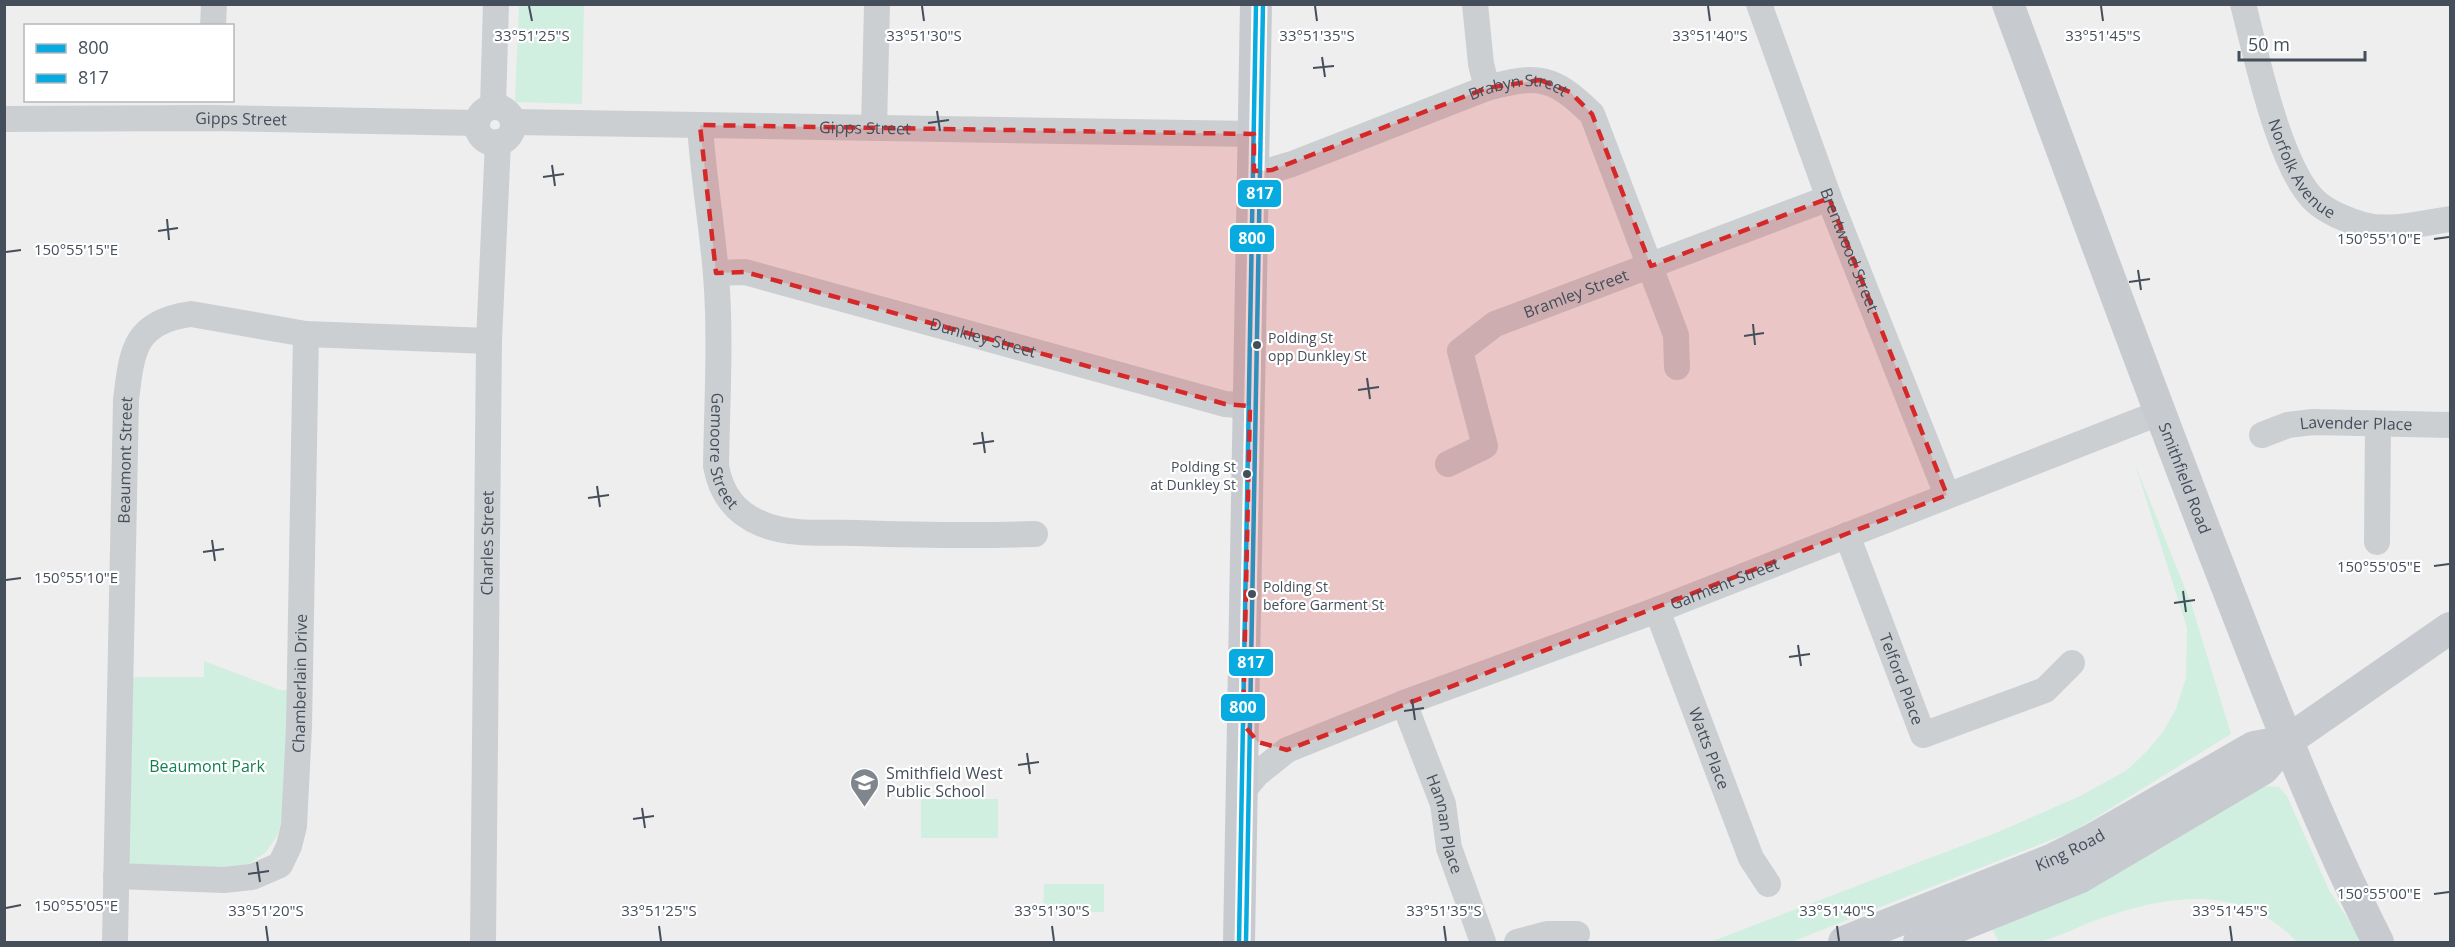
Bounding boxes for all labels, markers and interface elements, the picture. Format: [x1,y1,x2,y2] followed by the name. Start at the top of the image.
[24,24,234,102] legend
[2239,24,2365,62] scale bar
[494,25,570,45] text: 33°51'25"S
[886,25,962,45] text: 33°51'30"S
[1279,25,1355,45] text: 33°51'35"S
[1672,25,1748,45] text: 33°51'40"S
[2065,25,2141,45] text: 33°51'45"S
[2248,32,2290,56] text: 50 m
[78,35,109,59] text: 800
[78,65,109,89] text: 817
[1465,69,1573,105] street label: Brabyn Street
[195,107,287,130] street label: Gipps Street
[819,116,911,139] street label: Gipps Street
[2263,116,2339,223] street label: Norfolk Avenue
[1237,179,1282,208] line badge: 817
[1246,182,1274,204] text: 817
[1815,185,1884,315] street label: Brentwood Street
[1229,224,1275,253] line badge: 800
[1238,227,1266,249] text: 800
[2337,228,2421,248] text: 150°55'10"E
[34,239,118,259] text: 150°55'15"E
[1520,264,1632,323] street label: Bramley Street
[927,312,1039,363] street label: Dunkley Street
[1268,328,1367,365] place label: Polding St opp Dunkley St
[1251,339,1263,351] marker: Polding St opp Dunkley St
[705,392,744,514] street label: Gemoore Street
[112,395,137,524] street label: Beaumont Street
[2298,411,2413,435] street label: Lavender Place
[2154,419,2216,537] street label: Smithfield Road
[1150,457,1236,494] place label: Polding St at Dunkley St
[1241,468,1253,480] marker: Polding St at Dunkley St
[475,490,499,596] street label: Charles Street
[1667,552,1782,615] street label: Garment Street
[2337,556,2421,576] text: 150°55'05"E
[34,567,118,587] text: 150°55'10"E
[1263,577,1384,614] place label: Polding St before Garment St
[1246,588,1258,600] marker: Polding St before Garment St
[287,614,312,754] street label: Chamberlain Drive
[1874,630,1929,728] street label: Telford Place
[1228,648,1274,677] line badge: 817
[1237,651,1265,673] text: 817
[1220,693,1266,722] line badge: 800
[1229,696,1257,718] text: 800
[1684,704,1735,793] street label: Watts Place
[149,755,265,777] park label: Beaumont Park
[886,762,1003,802] place label: Smithfield West Public School
[849,766,881,808] school or university icon: Smithfield West Public School
[1421,771,1468,877] street label: Hannan Place
[2032,824,2109,876] street label: King Road
[2337,883,2421,903] text: 150°55'00"E
[34,895,118,915] text: 150°55'05"E
[228,900,304,920] text: 33°51'20"S
[621,900,697,920] text: 33°51'25"S
[1014,900,1090,920] text: 33°51'30"S
[1406,900,1482,920] text: 33°51'35"S
[1799,900,1875,920] text: 33°51'40"S
[2192,900,2268,920] text: 33°51'45"S

